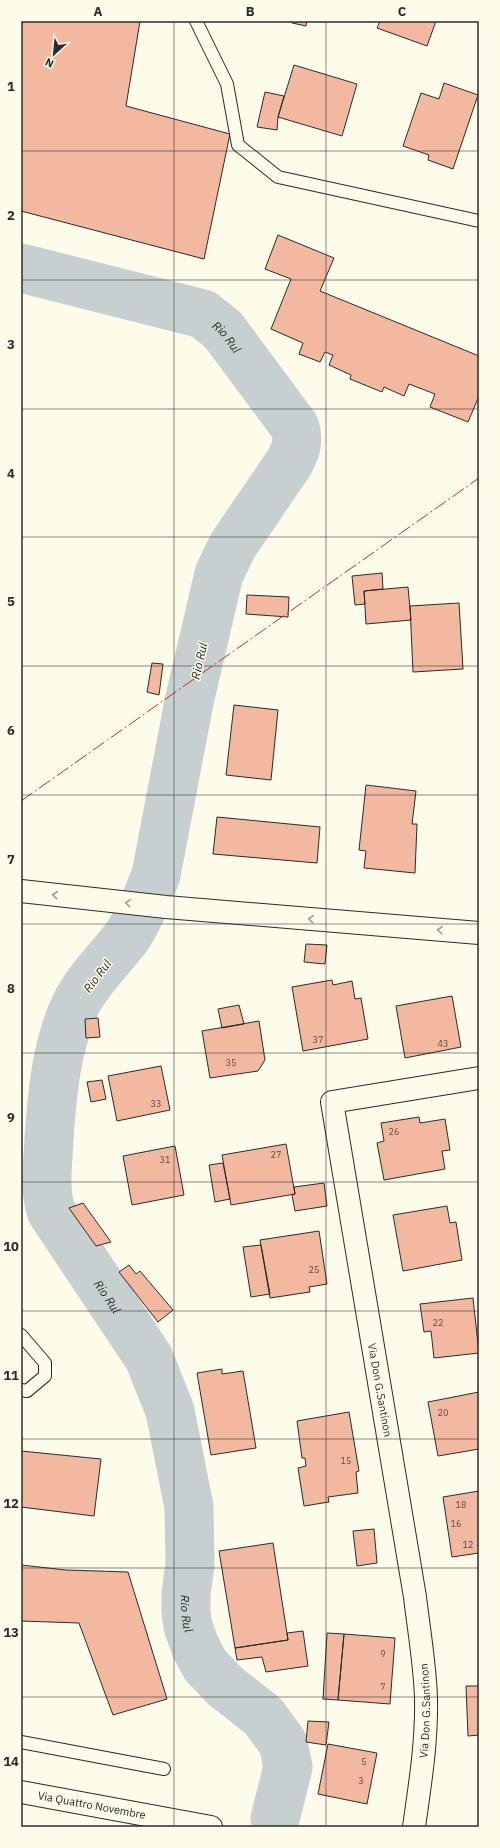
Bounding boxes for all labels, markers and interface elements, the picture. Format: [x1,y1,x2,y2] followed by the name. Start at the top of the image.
[94,3,103,20] text: A
[246,3,255,20] text: B
[398,3,407,20] text: C
[34,34,74,74] north arrow
[43,55,56,71] text: N
[7,78,15,95] text: 1
[7,207,15,224] text: 2
[210,317,245,356] water label: Rio Rul
[7,336,15,353] text: 3
[7,465,15,482] text: 4
[7,593,15,610] text: 5
[187,640,211,681] water label: Rio Rul
[7,722,15,739] text: 6
[7,851,15,868] text: 7
[52,890,59,899] one-way arrow
[125,898,131,907] one-way arrow
[308,915,314,924] one-way arrow
[437,925,443,934] one-way arrow
[80,956,115,995] water label: Rio Rul
[7,980,15,997] text: 8
[313,1034,323,1045] house number: 37
[438,1038,448,1049] house number: 43
[226,1057,236,1068] house number: 35
[151,1098,161,1109] house number: 33
[7,1109,15,1126] text: 9
[389,1126,399,1137] house number: 26
[271,1149,281,1160] house number: 27
[160,1154,170,1165] house number: 31
[3,1238,19,1255] text: 10
[309,1264,319,1275] house number: 25
[91,1276,125,1317] water label: Rio Rul
[433,1317,443,1328] house number: 22
[365,1342,395,1438] street label: Via Don G.Santinon
[3,1367,19,1384] text: 11
[438,1407,448,1418] house number: 20
[341,1455,351,1466] house number: 15
[3,1495,19,1512] text: 12
[456,1499,466,1510] house number: 18
[451,1518,461,1529] house number: 16
[463,1539,473,1550] house number: 12
[179,1595,197,1635] water label: Rio Rul
[3,1624,19,1641] text: 13
[380,1648,386,1659] house number: 9
[416,1663,433,1759] street label: Via Don G.Santinon
[380,1681,386,1692] house number: 7
[3,1753,19,1770] text: 14
[361,1756,367,1767] house number: 5
[358,1775,364,1786] house number: 3
[37,1788,147,1822] street label: Via Quattro Novembre

